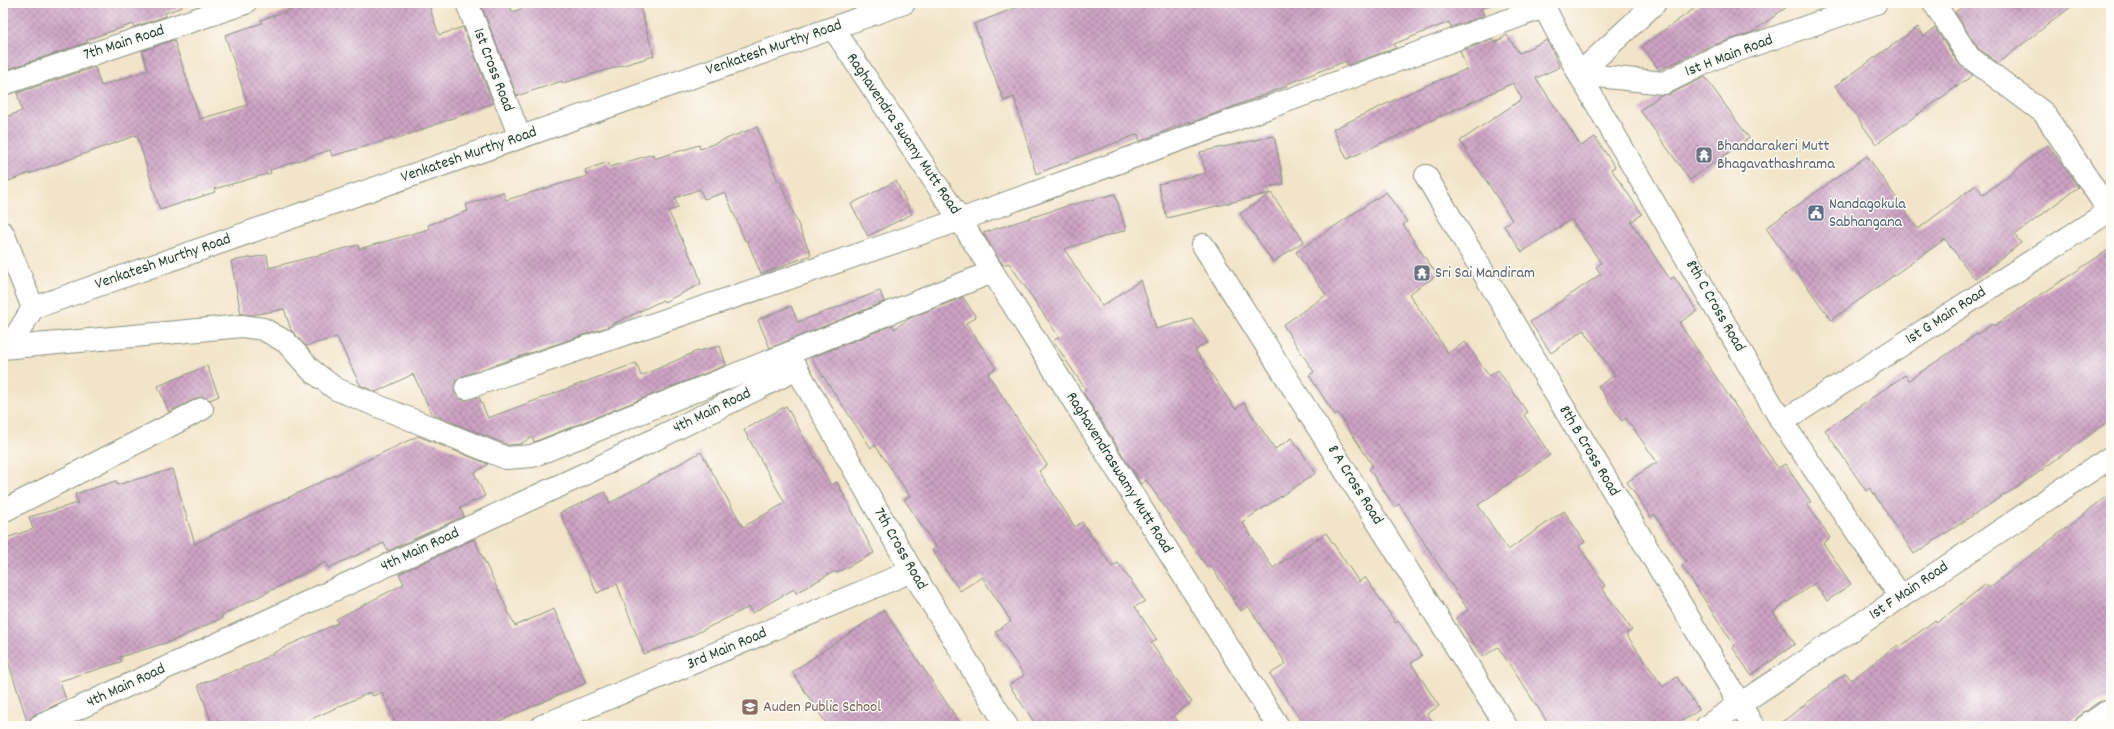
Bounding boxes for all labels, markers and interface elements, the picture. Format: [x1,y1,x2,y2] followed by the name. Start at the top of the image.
[703,14,845,82] street label: Venkatesh Murthy Road
[81,19,167,67] street label: 7th Main Road
[467,25,519,115] street label: 1st Cross Road
[1682,29,1776,83] street label: 1st H Main Road
[840,49,966,219] street label: Raghavendra Swamy Mutt Road
[398,121,540,189] street label: Venkatesh Murthy Road
[1717,135,1835,176] place label: Bhandarakeri Mutt Bhagavathashrama
[1694,145,1714,165] temple icon: Bhandarakeri Mutt Bhagavathashrama
[1829,193,1906,234] place label: Nandagokula Sabhangana
[1806,203,1826,223] public building icon: Nandagokula Sabhangana
[92,228,234,296] street label: Venkatesh Murthy Road
[1679,256,1751,356] street label: 8th C Cross Road
[1435,262,1535,285] place label: Sri Sai Mandiram
[1412,263,1432,283] temple icon: Sri Sai Mandiram
[1901,281,1991,351] street label: 1st G Main Road
[669,382,755,440] street label: 4th Main Road
[1060,388,1178,558] street label: Raghavendraswamy Mutt Road
[1553,401,1625,501] street label: 8th B Cross Road
[1321,441,1389,529] street label: 8 A Cross Road
[867,504,933,594] street label: 7th Cross Road
[377,522,463,578] street label: 4th Main Road
[1865,556,1953,626] street label: 1st F Main Road
[683,622,771,676] street label: 3rd Main Road
[83,658,169,714] street label: 4th Main Road
[763,696,881,719] place label: Auden Public School
[740,697,760,717] school or university icon: Auden Public School

